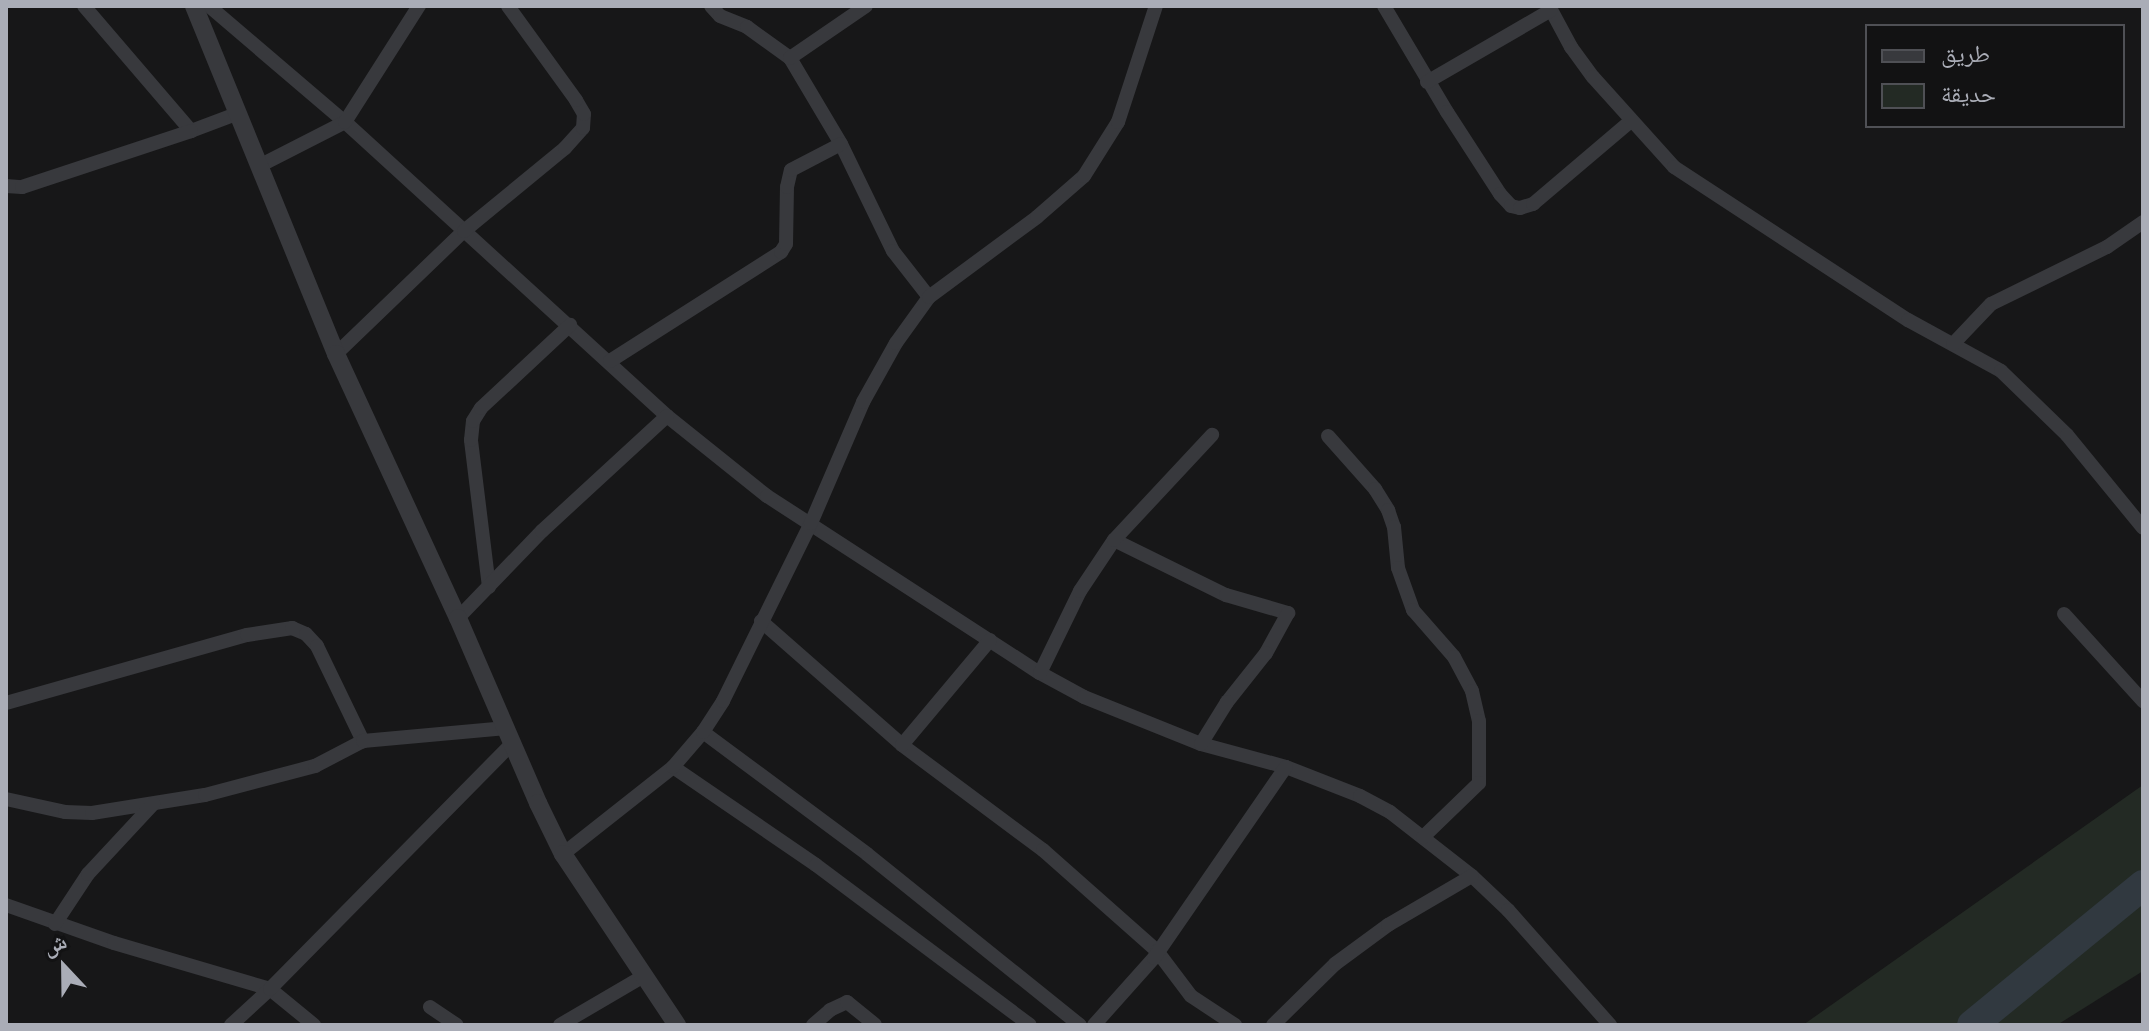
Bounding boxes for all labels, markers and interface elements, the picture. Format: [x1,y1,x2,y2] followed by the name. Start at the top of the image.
[1865,24,2125,128] legend
[1941,40,1990,68] text: طريق
[1941,80,1996,108] text: حديقة
[24,927,104,1007] north arrow
[39,928,70,960] text: ش

